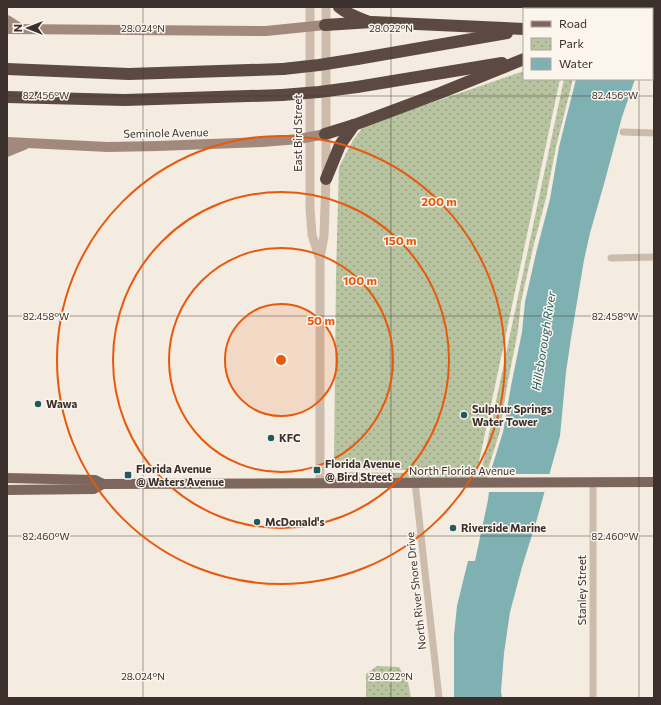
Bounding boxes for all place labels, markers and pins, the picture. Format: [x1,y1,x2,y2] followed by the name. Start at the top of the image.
[274,353,288,367] centre of rings
[46,397,78,410] place label: Wawa
[33,399,43,409] marker: Wawa
[472,402,552,428] place label: Sulphur Springs Water Tower
[459,410,469,420] marker: Sulphur Springs Water Tower
[279,431,301,444] place label: KFC
[266,433,276,443] marker: KFC
[325,457,400,483] place label: Florida Avenue @ Bird Street
[136,462,224,488] place label: Florida Avenue @ Waters Avenue
[312,465,322,475] marker: Florida Avenue @ Bird Street
[123,470,133,480] marker: Florida Avenue @ Waters Avenue
[265,515,325,528] place label: McDonald's
[252,517,262,527] marker: McDonald's
[461,521,546,534] place label: Riverside Marine
[448,523,458,533] marker: Riverside Marine

